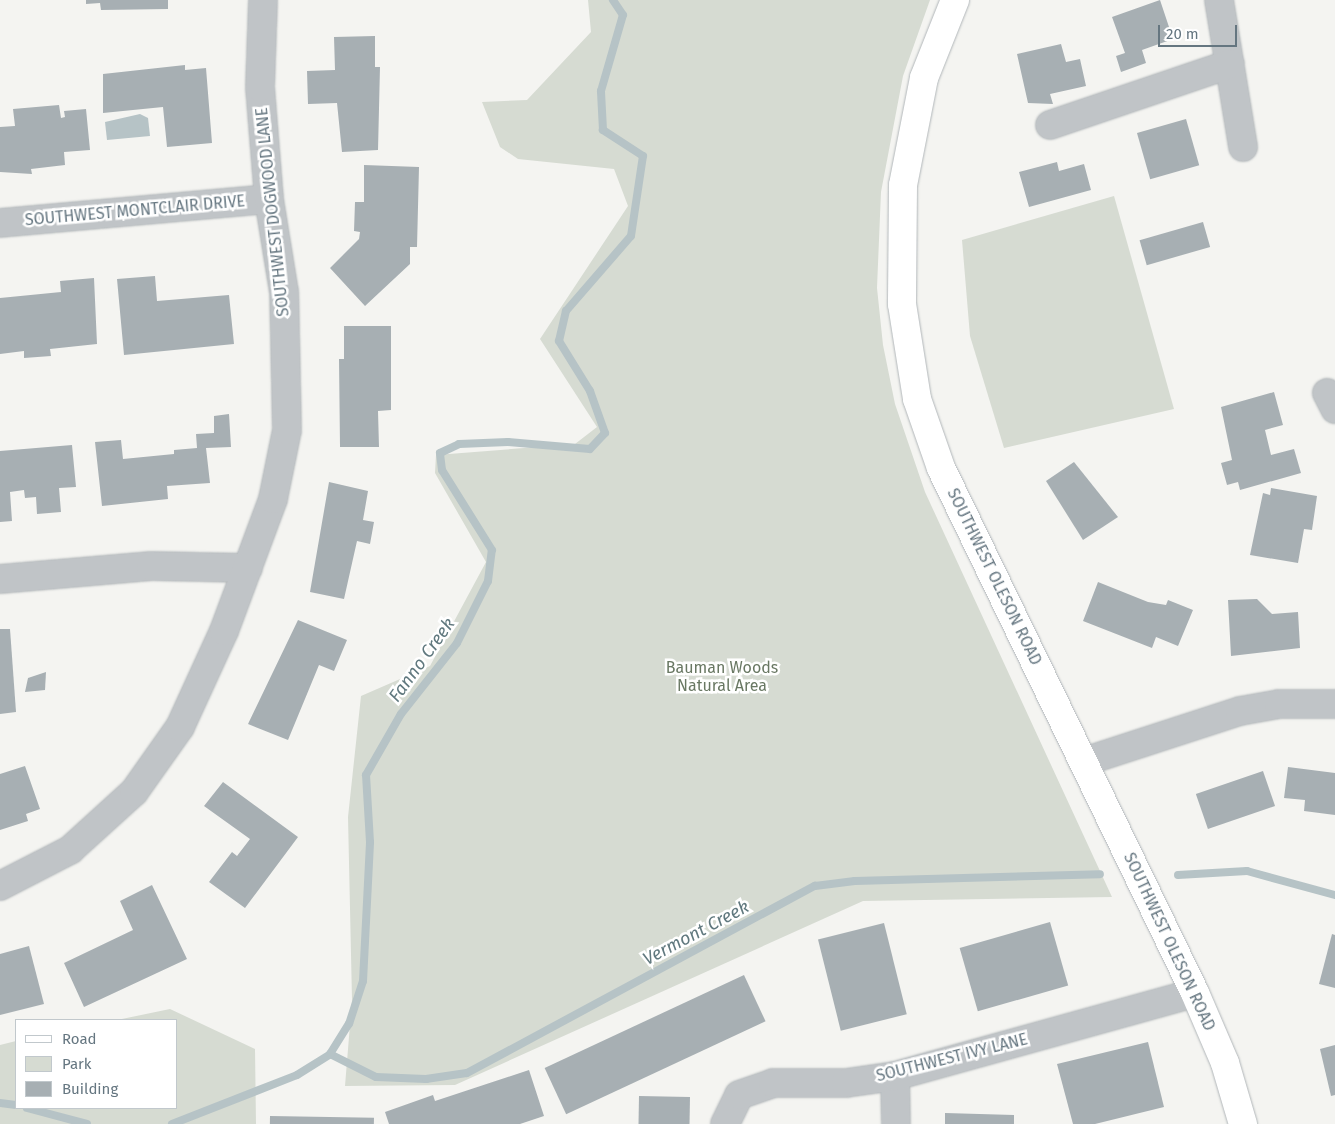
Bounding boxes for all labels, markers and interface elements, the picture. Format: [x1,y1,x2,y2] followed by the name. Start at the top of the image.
[1160,15,1239,47] scale bar
[1166,25,1199,43] text: 20 m
[252,107,294,317] street label: SOUTHWEST DOGWOOD LANE
[24,192,246,230] street label: SOUTHWEST MONTCLAIR DRIVE
[943,485,1045,669] street label: SOUTHWEST OLESON ROAD
[384,614,460,706] water label: Fanno Creek
[666,658,778,696] park label: Bauman Woods Natural Area
[1119,850,1219,1034] street label: SOUTHWEST OLESON ROAD
[639,896,753,970] water label: Vermont Creek
[15,1019,178,1109] legend
[62,1030,97,1048] text: Road
[874,1030,1030,1086] street label: SOUTHWEST IVY LANE
[62,1055,92,1073] text: Park
[62,1080,118,1098] text: Building

